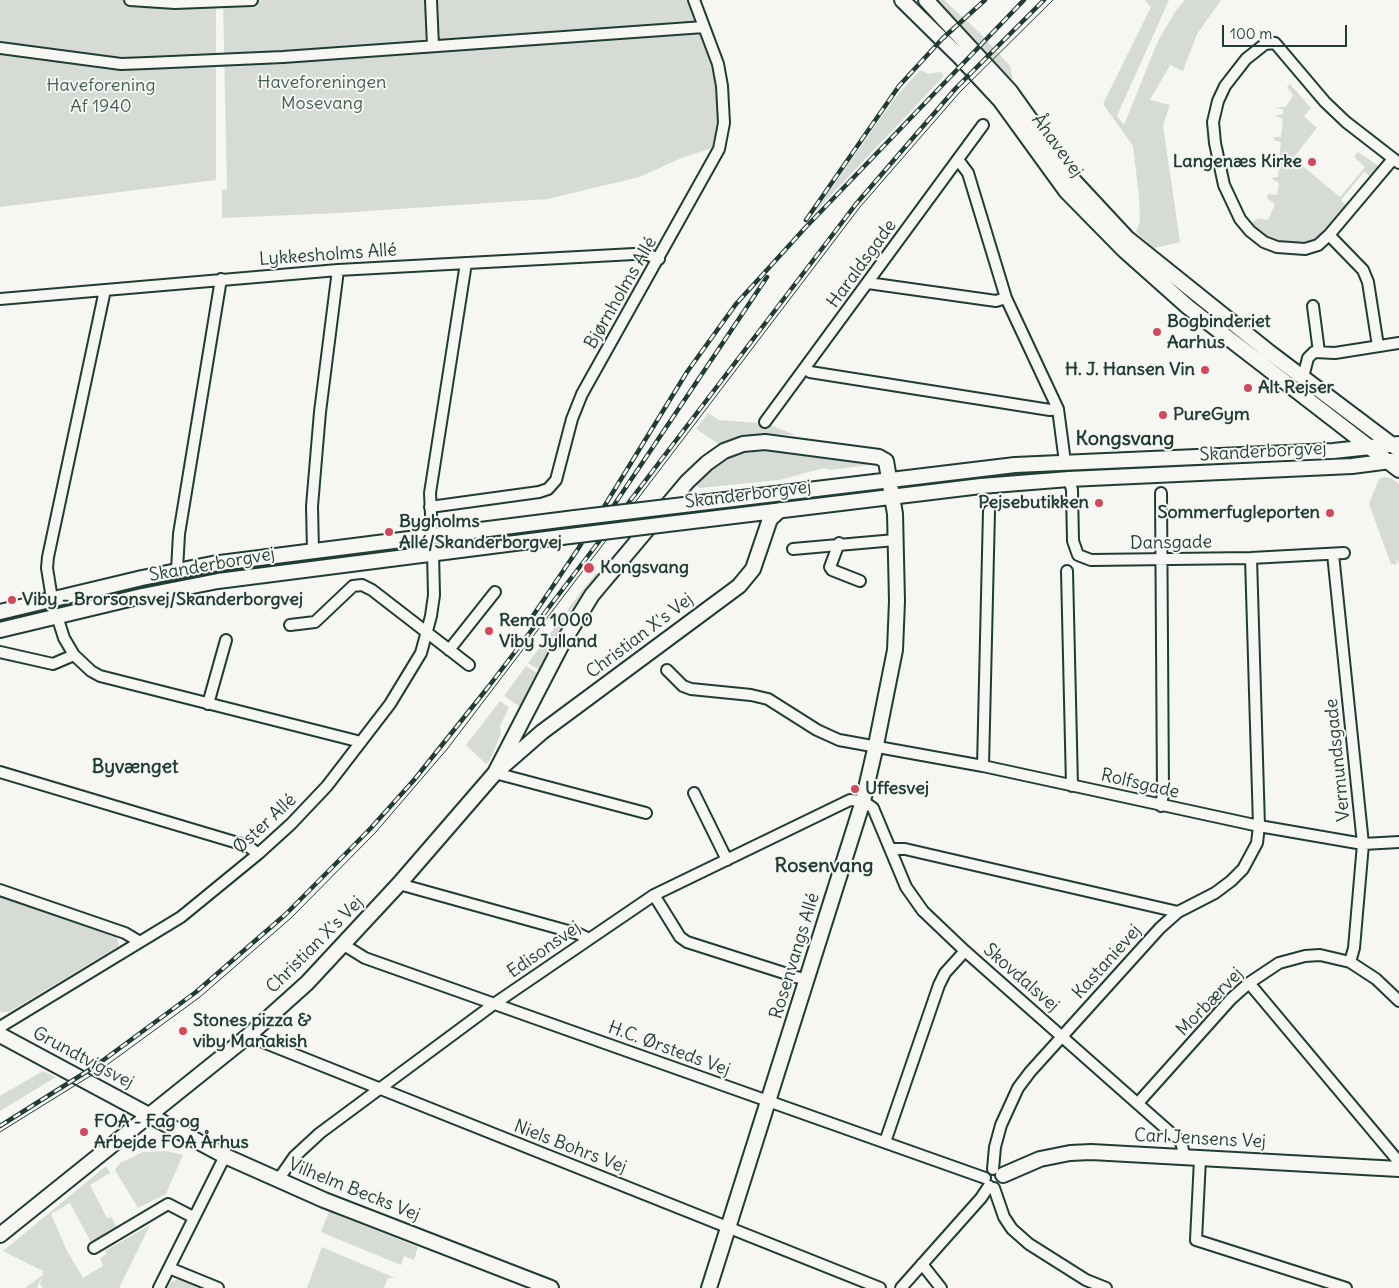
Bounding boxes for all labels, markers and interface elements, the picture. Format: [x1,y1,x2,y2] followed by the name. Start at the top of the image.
[1224,15,1349,47] scale bar
[1230,24,1272,43] text: 100 m
[258,72,386,115] park label: Haveforeningen Mosevang
[47,75,155,118] park label: Haveforening Af 1940
[1027,110,1087,182] street label: Åhavevej
[1173,151,1302,173] place label: Langenæs Kirke
[1306,156,1318,168] marker: Langenæs Kirke
[823,216,901,312] street label: Haraldsgade
[580,233,662,353] street label: Bjørnholms Allé
[258,239,398,271] street label: Lykkesholms Allé
[1167,311,1271,354] place label: Bogbinderiet Aarhus
[1151,326,1163,338] marker: Bogbinderiet Aarhus
[1065,359,1195,381] place label: H. J. Hansen Vin
[1199,364,1211,376] marker: H. J. Hansen Vin
[1258,377,1334,399] place label: Alt Rejser
[1242,382,1254,394] marker: Alt Rejser
[1173,404,1250,426] place label: PureGym
[1157,409,1169,421] marker: PureGym
[1076,427,1174,451] district label: Kongsvang
[1199,438,1327,466] street label: Skanderborgvej
[684,477,812,513] street label: Skanderborgvej
[978,492,1089,514] place label: Pejsebutikken
[1093,497,1105,509] marker: Pejsebutikken
[1157,502,1320,524] place label: Sommerfugleporten
[1324,507,1336,519] marker: Sommerfugleporten
[399,511,562,554] place label: Bygholms Allé/Skanderborgvej
[383,526,395,538] marker: Bygholms Allé/Skanderborgvej
[1130,531,1212,555] street label: Dansgade
[148,543,276,587] street label: Skanderborgvej
[600,557,689,579] place label: Kongsvang
[582,561,596,575] marker: Kongsvang
[22,589,303,611] place label: Viby - Brorsonsvej/Skanderborgvej
[582,589,698,683] street label: Christian X's Vej
[6,594,18,606] marker: Viby - Brorsonsvej/Skanderborgvej
[499,610,597,652] place label: Rema 1000 Viby Jylland
[483,625,495,637] marker: Rema 1000 Viby Jylland
[1321,697,1355,823] street label: Vermundsgade
[92,757,178,779] district label: Byvænget
[1099,764,1181,804] street label: Rolfsgade
[865,778,929,800] place label: Uffesvej
[849,783,861,795] marker: Uffesvej
[229,789,301,859] street label: Øster Allé
[775,854,873,878] district label: Rosenvang
[766,890,824,1022] street label: Rosenvangs Allé
[262,892,368,998] street label: Christian X's Vej
[503,917,585,983] street label: Edisonsvej
[1068,920,1146,1004] street label: Kastanievej
[979,939,1063,1017] street label: Skovdalsvej
[1172,963,1248,1041] street label: Morbærvej
[193,1010,311,1052] place label: Stones pizza & viby Manakish
[605,1017,733,1081] street label: H.C. Ørsteds Vej
[29,1022,137,1094] street label: Grundtvigsvej
[177,1025,189,1037] marker: Stones pizza & viby Manakish
[94,1111,249,1154] place label: FOA - Fag og Arbejde FOA Århus
[511,1116,629,1178] street label: Niels Bohrs Vej
[1134,1125,1266,1153] street label: Carl Jensens Vej
[78,1126,90,1138] marker: FOA - Fag og Arbejde FOA Århus
[285,1154,423,1226] street label: Vilhelm Becks Vej

